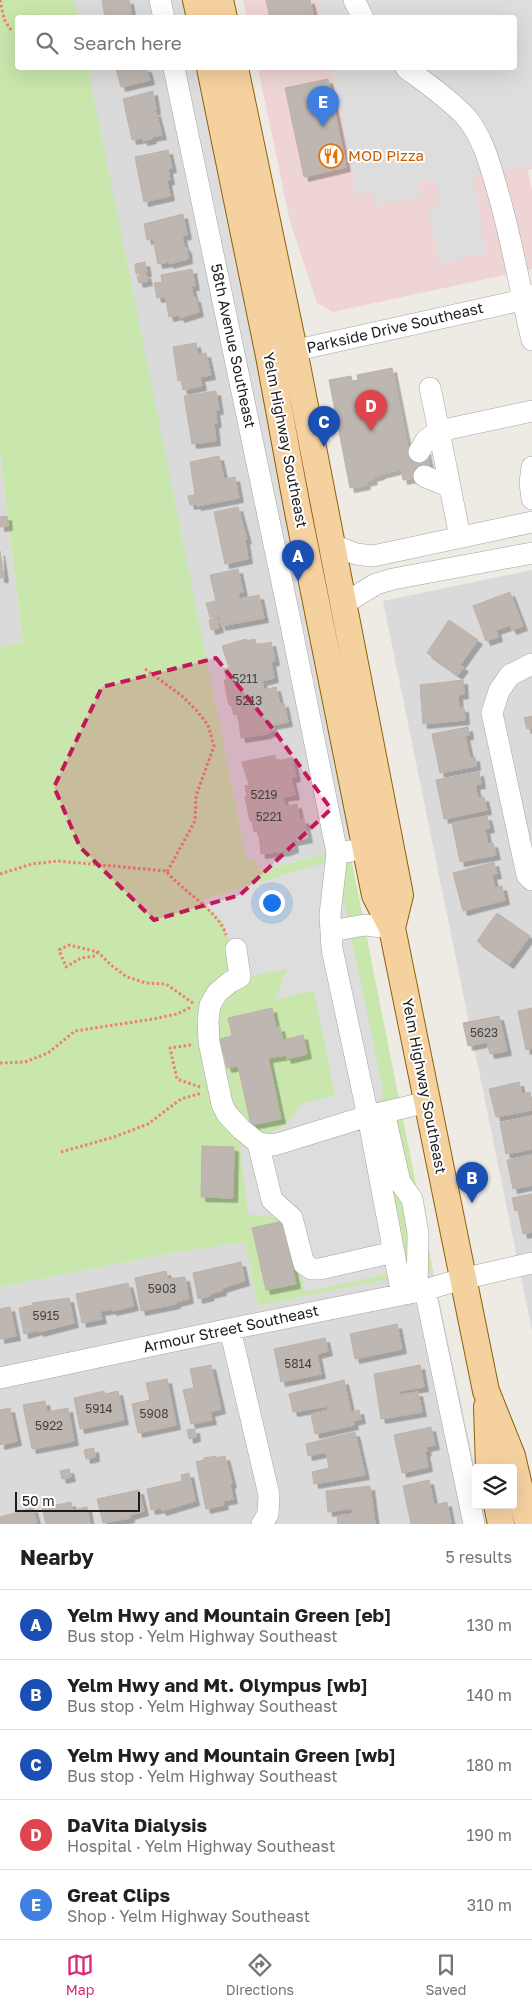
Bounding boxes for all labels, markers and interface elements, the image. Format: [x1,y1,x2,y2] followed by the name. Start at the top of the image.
[15,15,517,70] search box
[33,29,61,57] icon: search
[73,31,182,54] text: Search here
[307,86,339,127] pin: E
[318,143,344,169] restaurant icon: MOD Pizza
[348,146,424,164] place label: MOD Pizza
[208,262,260,430] street label: 58th Avenue Southeast
[305,298,485,356] street label: Parkside Drive Southeast
[260,350,312,529] street label: Yelm Highway Southeast
[355,390,387,431] pin: D
[308,406,340,447] pin: C
[282,540,314,581] pin: A
[232,671,258,686] house number: 5211
[236,693,262,708] house number: 5213
[250,787,278,802] house number: 5219
[256,809,283,824] house number: 5221
[259,890,285,916] your location
[399,996,451,1175] street label: Yelm Highway Southeast
[470,1025,498,1040] house number: 5623
[456,1162,488,1203] pin: B
[148,1281,176,1296] house number: 5903
[141,1301,320,1355] street label: Armour Street Southeast
[32,1308,60,1323] house number: 5915
[284,1356,312,1371] house number: 5814
[85,1401,113,1416] house number: 5914
[140,1406,168,1421] house number: 5908
[35,1418,63,1433] house number: 5922
[472,1464,517,1509] map controls
[472,1464,517,1509] button: layers
[15,1489,140,1512] scale bar
[22,1492,55,1509] text: 50 m
[20,1544,94,1570] text: Nearby
[446,1547,512,1567] text: 5 results
[67,1603,392,1626] text: Yelm Hwy and Mountain Green [eb]
[30,1615,42,1635] text: A
[467,1615,512,1635] text: 130 m
[67,1626,338,1646] text: Bus stop · Yelm Highway Southeast
[67,1673,368,1696] text: Yelm Hwy and Mt. Olympus [wb]
[30,1685,42,1705] text: B
[466,1685,512,1705] text: 140 m
[67,1696,338,1716] text: Bus stop · Yelm Highway Southeast
[67,1743,396,1766] text: Yelm Hwy and Mountain Green [wb]
[30,1755,42,1775] text: C
[466,1755,512,1775] text: 180 m
[67,1766,338,1786] text: Bus stop · Yelm Highway Southeast
[67,1813,207,1836] text: DaVita Dialysis
[30,1825,42,1845] text: D
[466,1825,512,1845] text: 190 m
[67,1836,336,1856] text: Hospital · Yelm Highway Southeast
[67,1883,170,1906] text: Great Clips
[31,1895,41,1915] text: E
[467,1895,512,1915] text: 310 m
[67,1906,310,1926] text: Shop · Yelm Highway Southeast
[66,1951,94,1998] tab: Map
[226,1951,294,1998] tab: Directions
[425,1951,466,1998] tab: Saved

